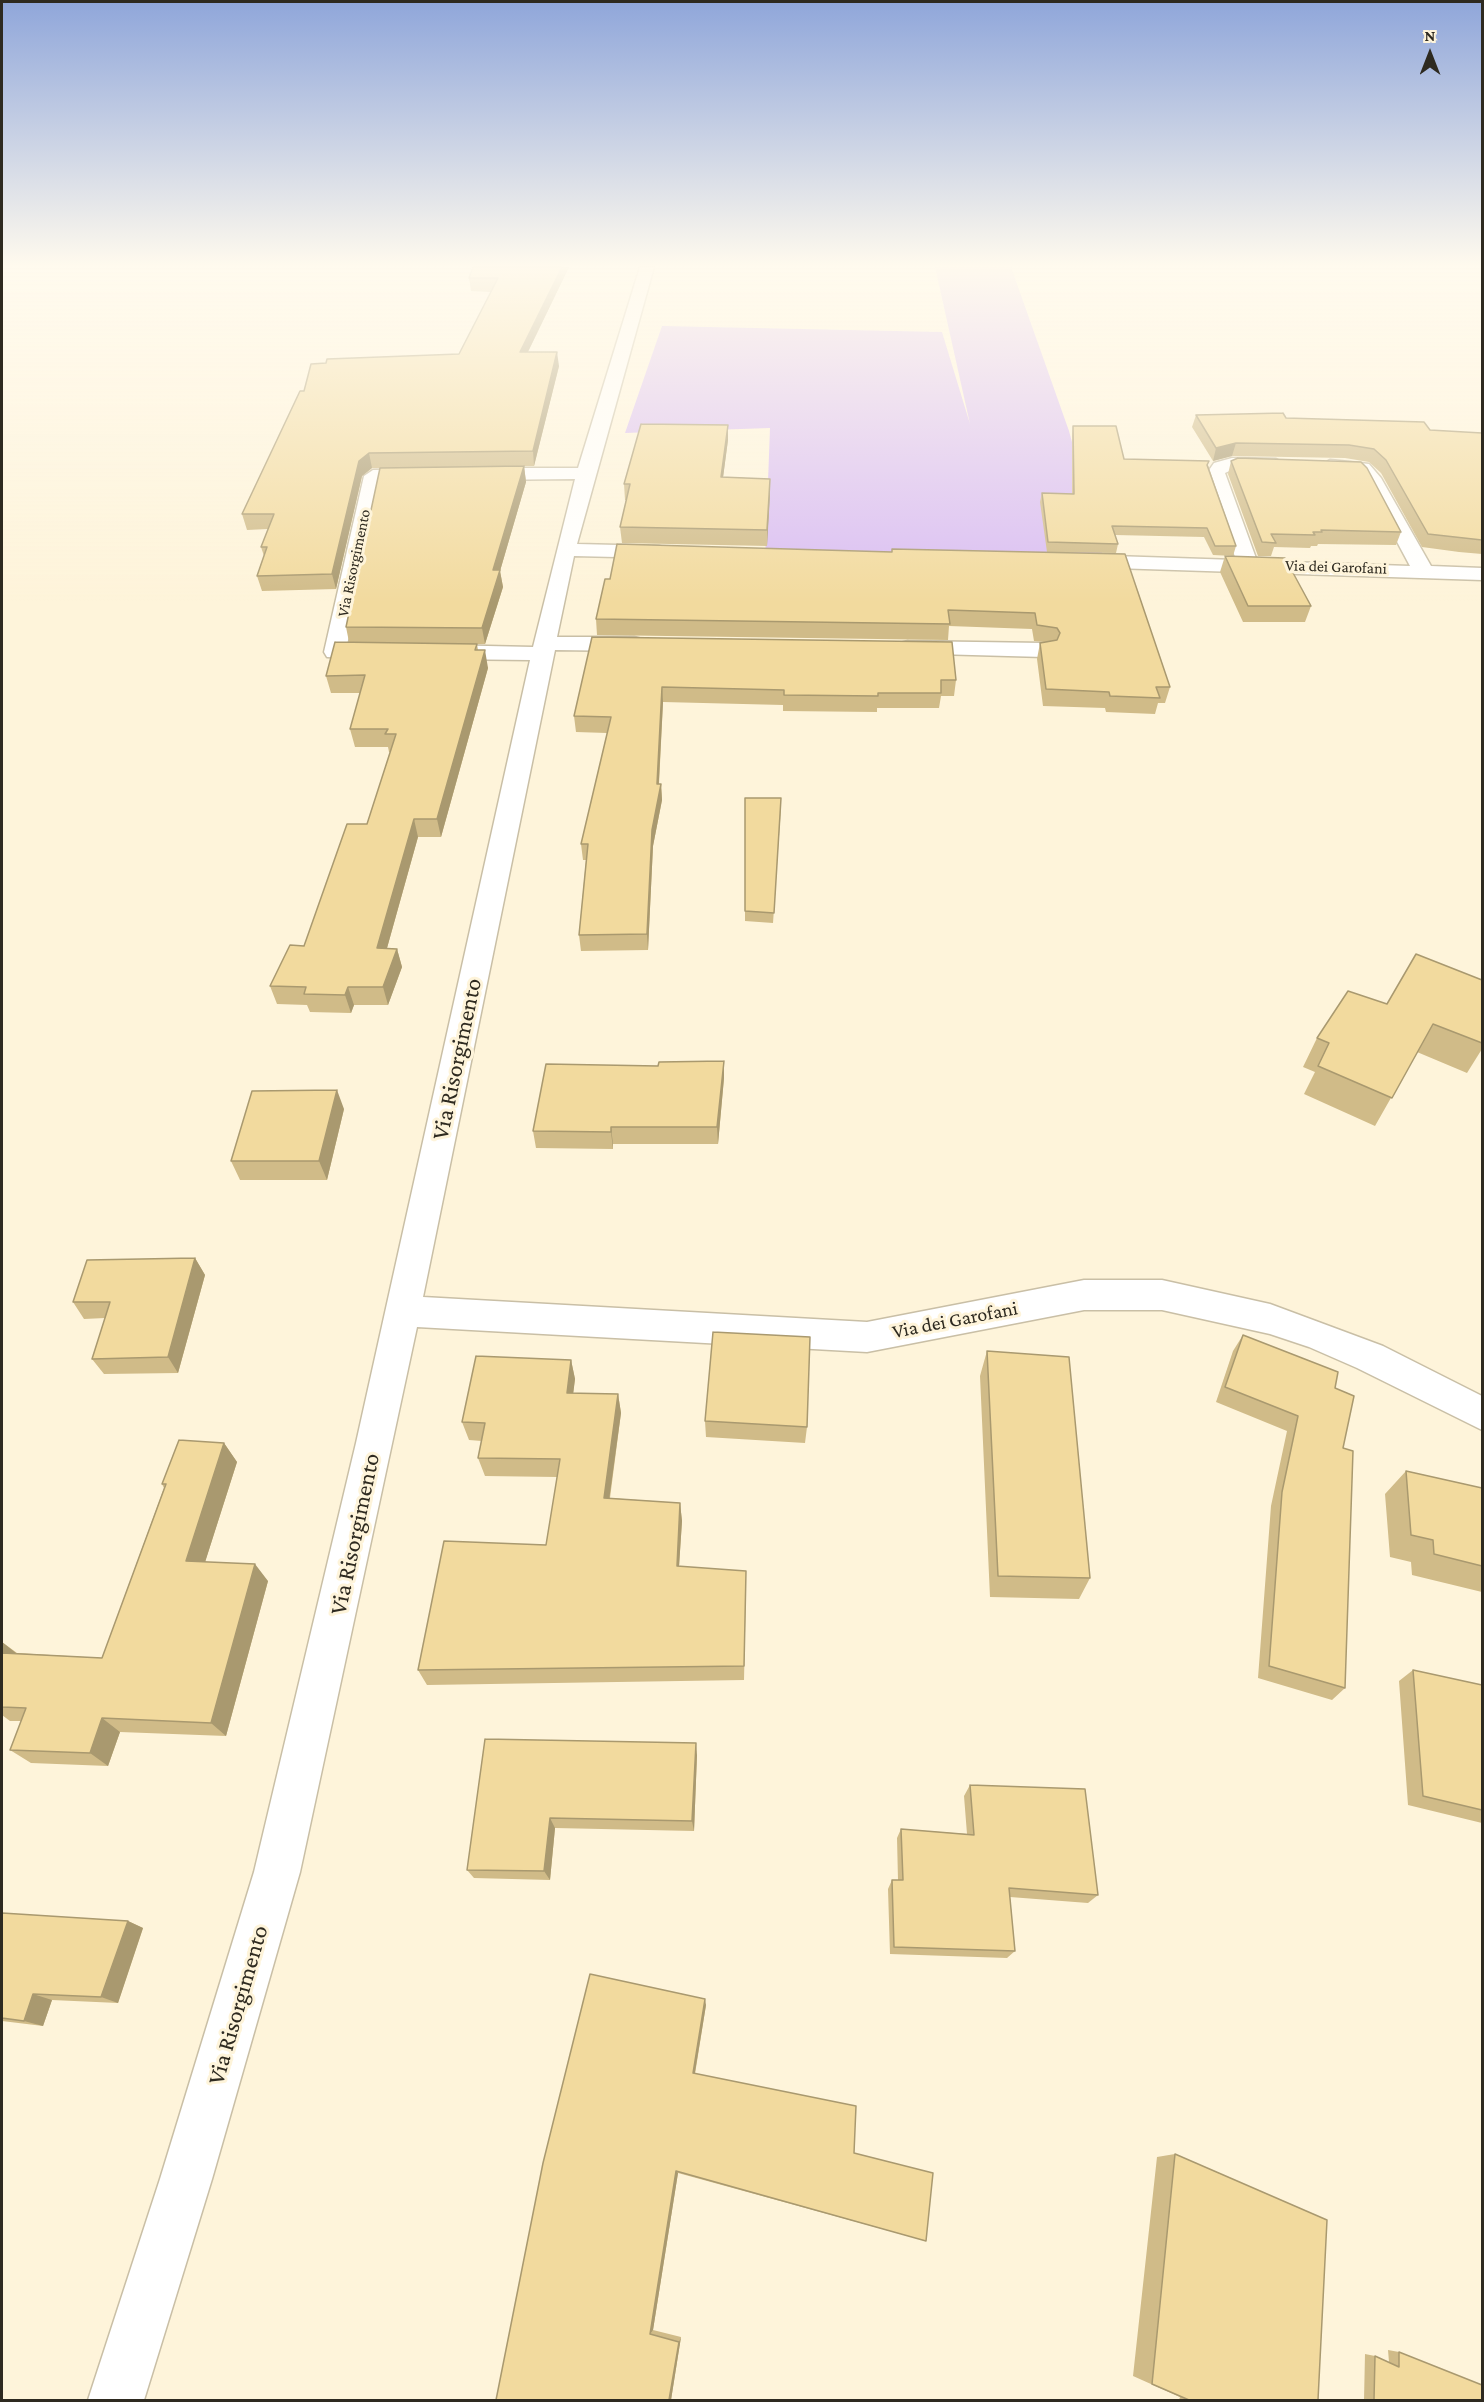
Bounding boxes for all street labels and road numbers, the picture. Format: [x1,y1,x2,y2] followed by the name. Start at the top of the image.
[333,507,375,619] street label: Via Risorgimento
[1285,556,1387,578] street label: Via dei Garofani
[426,976,488,1142] street label: Via Risorgimento
[890,1296,1020,1344] street label: Via dei Garofani
[324,1451,386,1617] street label: Via Risorgimento
[201,1922,275,2088] street label: Via Risorgimento

